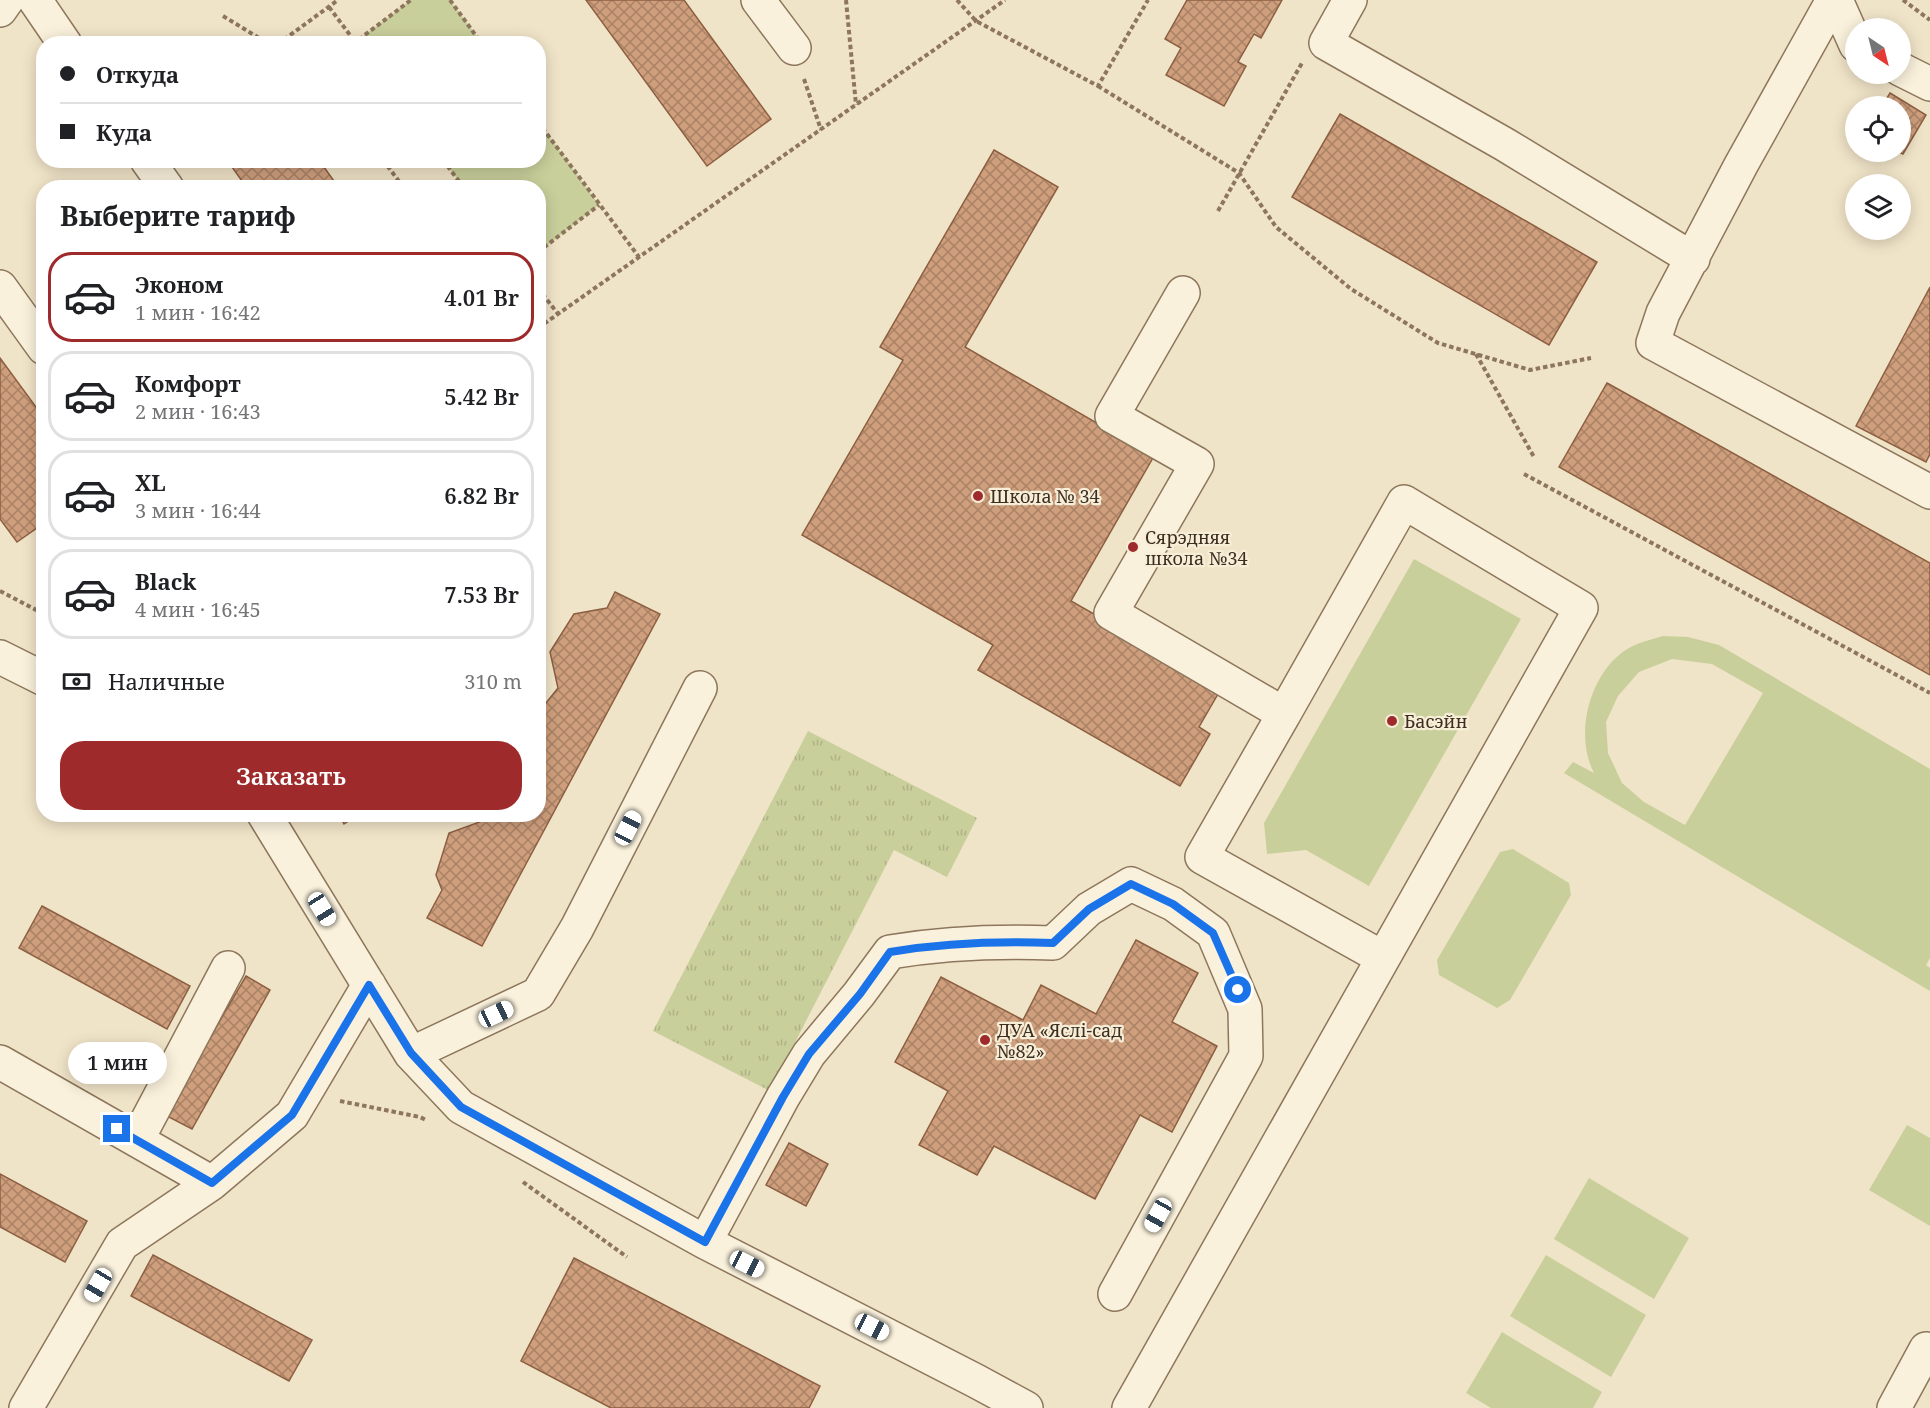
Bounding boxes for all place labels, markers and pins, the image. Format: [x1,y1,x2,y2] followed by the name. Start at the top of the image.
[990,484,1100,508] place label: Школа № 34
[971,489,985,503] marker: Школа № 34
[1145,525,1248,570] place label: Сярэдняя школа №34
[1126,540,1140,554] marker: Сярэдняя школа №34
[1404,709,1468,733] place label: Басэйн
[1385,714,1399,728] marker: Басэйн
[997,1018,1122,1063] place label: ДУА «Яслі-сад №82»
[978,1033,992,1047] marker: ДУА «Яслі-сад №82»

